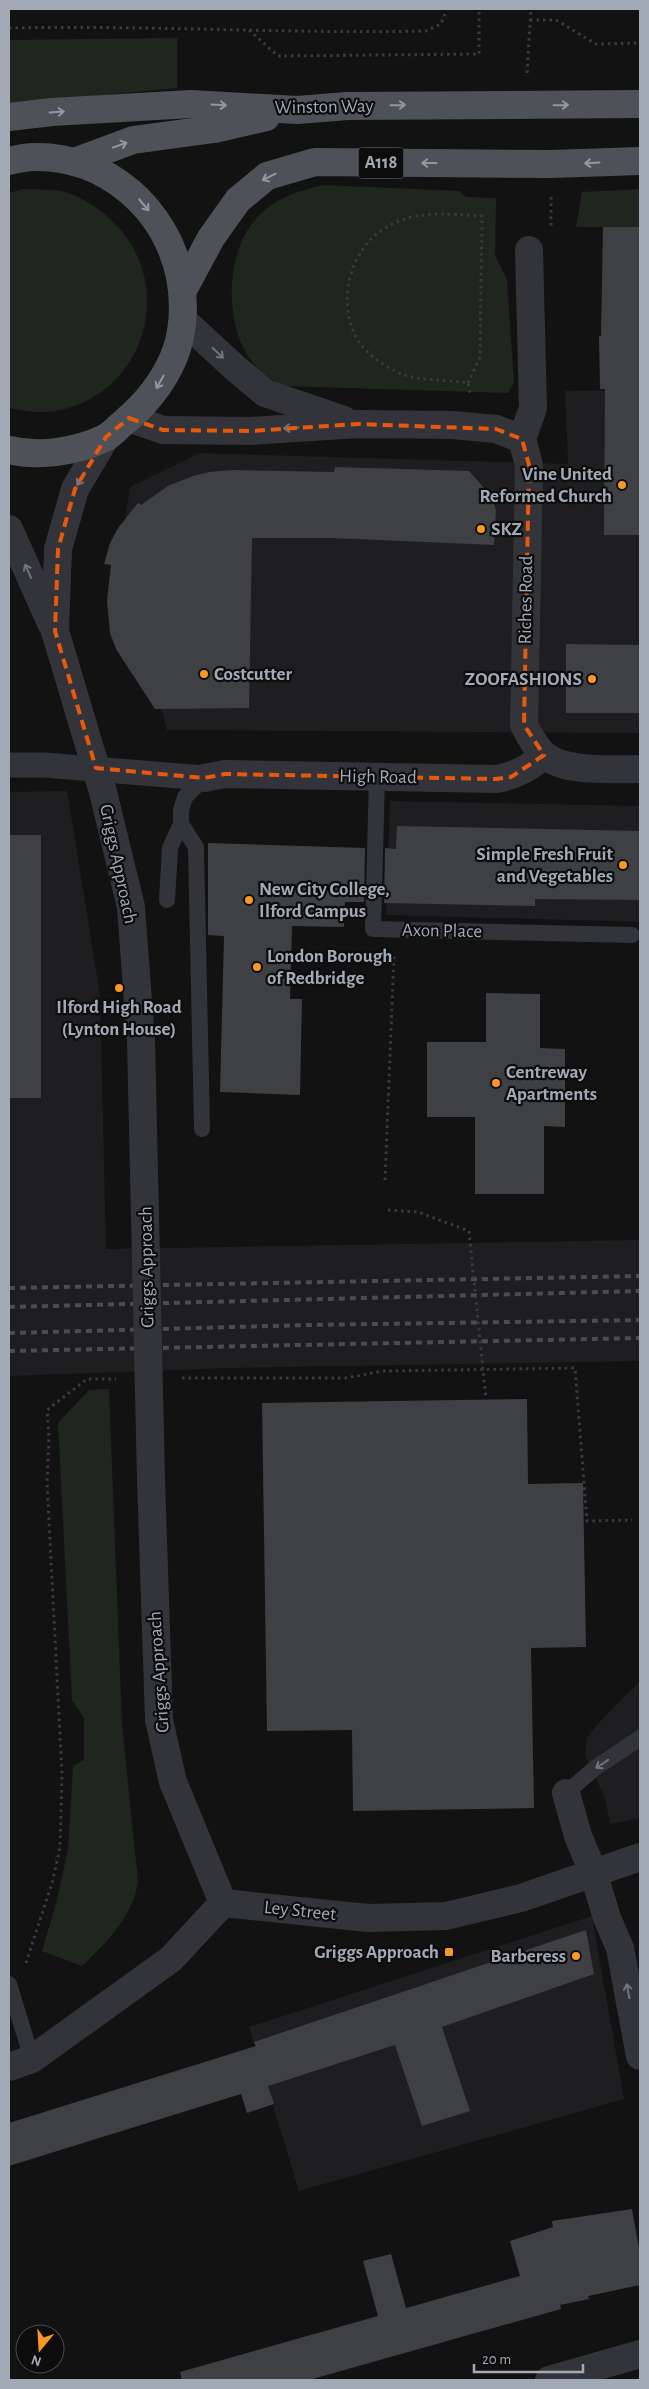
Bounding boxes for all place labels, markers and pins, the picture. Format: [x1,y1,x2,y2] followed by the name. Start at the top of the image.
[480,465,612,506] place label: Vine United Reformed Church
[616,479,628,491] marker: Vine United Reformed Church
[491,520,522,539] place label: SKZ
[475,523,487,535] marker: SKZ
[214,665,292,684] place label: Costcutter
[198,668,210,680] marker: Costcutter
[465,670,582,689] place label: ZOOFASHIONS
[586,673,598,685] marker: ZOOFASHIONS
[476,845,614,886] place label: Simple Fresh Fruit and Vegetables
[617,859,629,871] marker: Simple Fresh Fruit and Vegetables
[259,880,390,921] place label: New City College, Ilford Campus
[243,894,255,906] marker: New City College, Ilford Campus
[267,947,392,988] place label: London Borough of Redbridge
[251,961,263,973] marker: London Borough of Redbridge
[113,982,125,994] marker: Ilford High Road (Lynton House)
[56,998,182,1039] place label: Ilford High Road (Lynton House)
[506,1063,597,1104] place label: Centreway Apartments
[490,1077,502,1089] marker: Centreway Apartments
[314,1943,439,1962] place label: Griggs Approach
[443,1946,455,1958] marker: Griggs Approach
[490,1947,566,1966] place label: Barberess
[570,1950,582,1962] marker: Barberess

